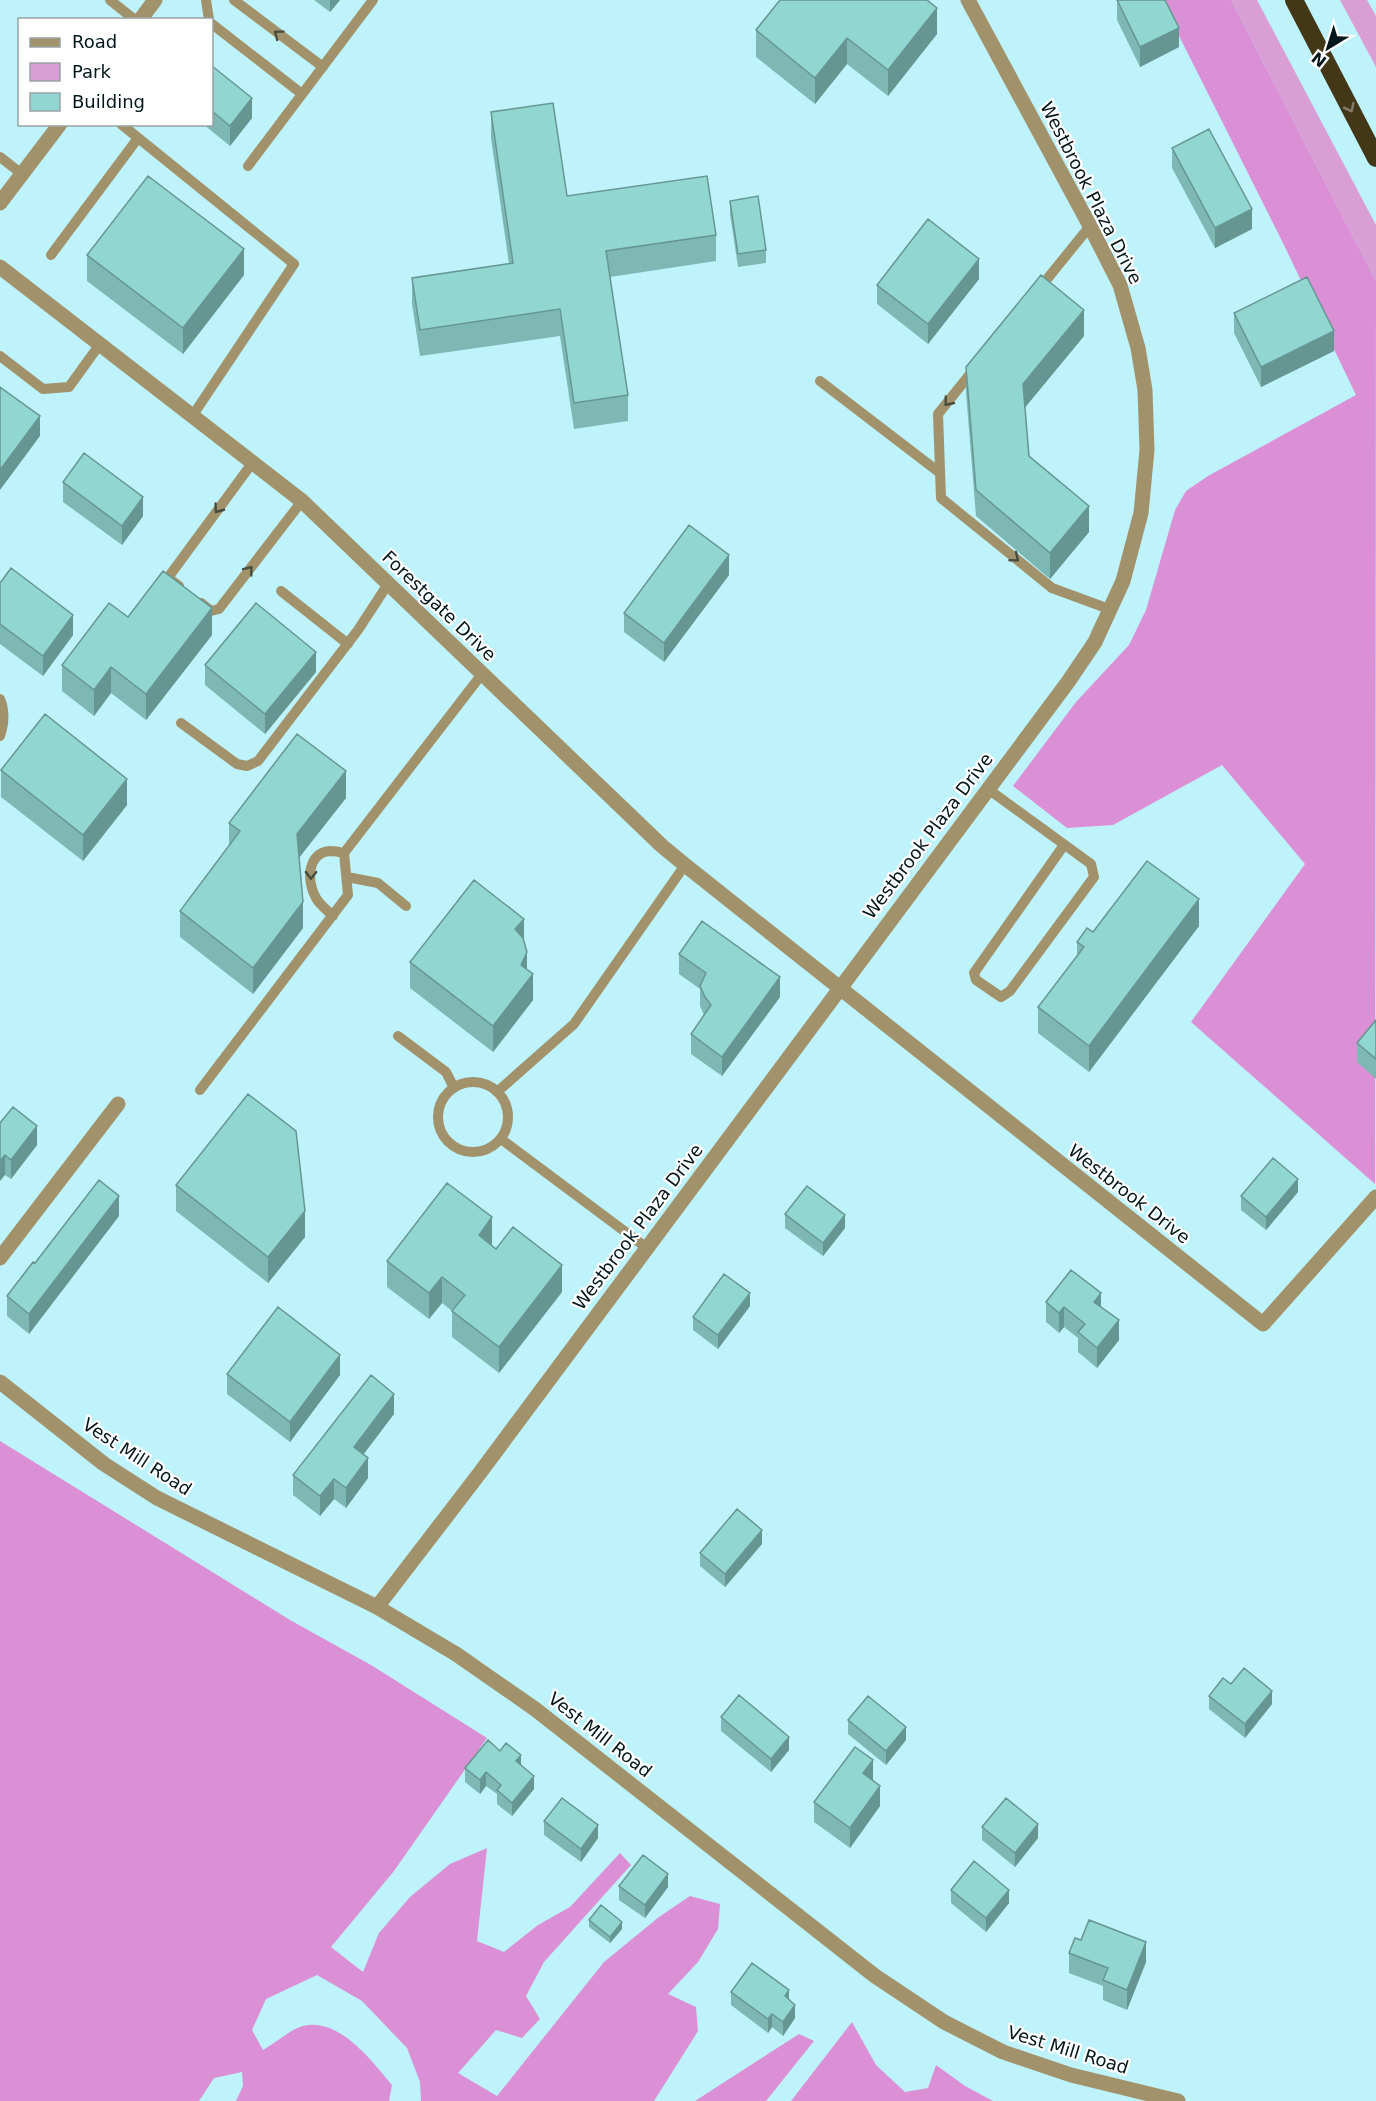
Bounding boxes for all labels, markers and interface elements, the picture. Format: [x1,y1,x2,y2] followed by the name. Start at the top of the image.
[18,18,213,126] legend
[1298,18,1358,78] north arrow
[274,30,285,41] one-way arrow
[72,31,117,52] text: Road
[1308,48,1330,71] text: N
[72,61,111,82] text: Park
[72,91,145,112] text: Building
[1036,98,1147,288] street label: Westbrook Plaza Drive
[1343,101,1354,112] one-way arrow
[944,395,955,406] one-way arrow
[215,502,226,513] one-way arrow
[378,546,500,665] street label: Forestgate Drive
[1008,551,1019,562] one-way arrow
[241,566,252,577] one-way arrow
[858,749,997,923] street label: Westbrook Plaza Drive
[305,870,318,879] one-way arrow
[568,1140,707,1314] street label: Westbrook Plaza Drive
[1064,1140,1194,1248] street label: Westbrook Drive
[79,1414,196,1500] street label: Vest Mill Road
[544,1688,656,1782] street label: Vest Mill Road
[1005,2021,1131,2078] street label: Vest Mill Road

